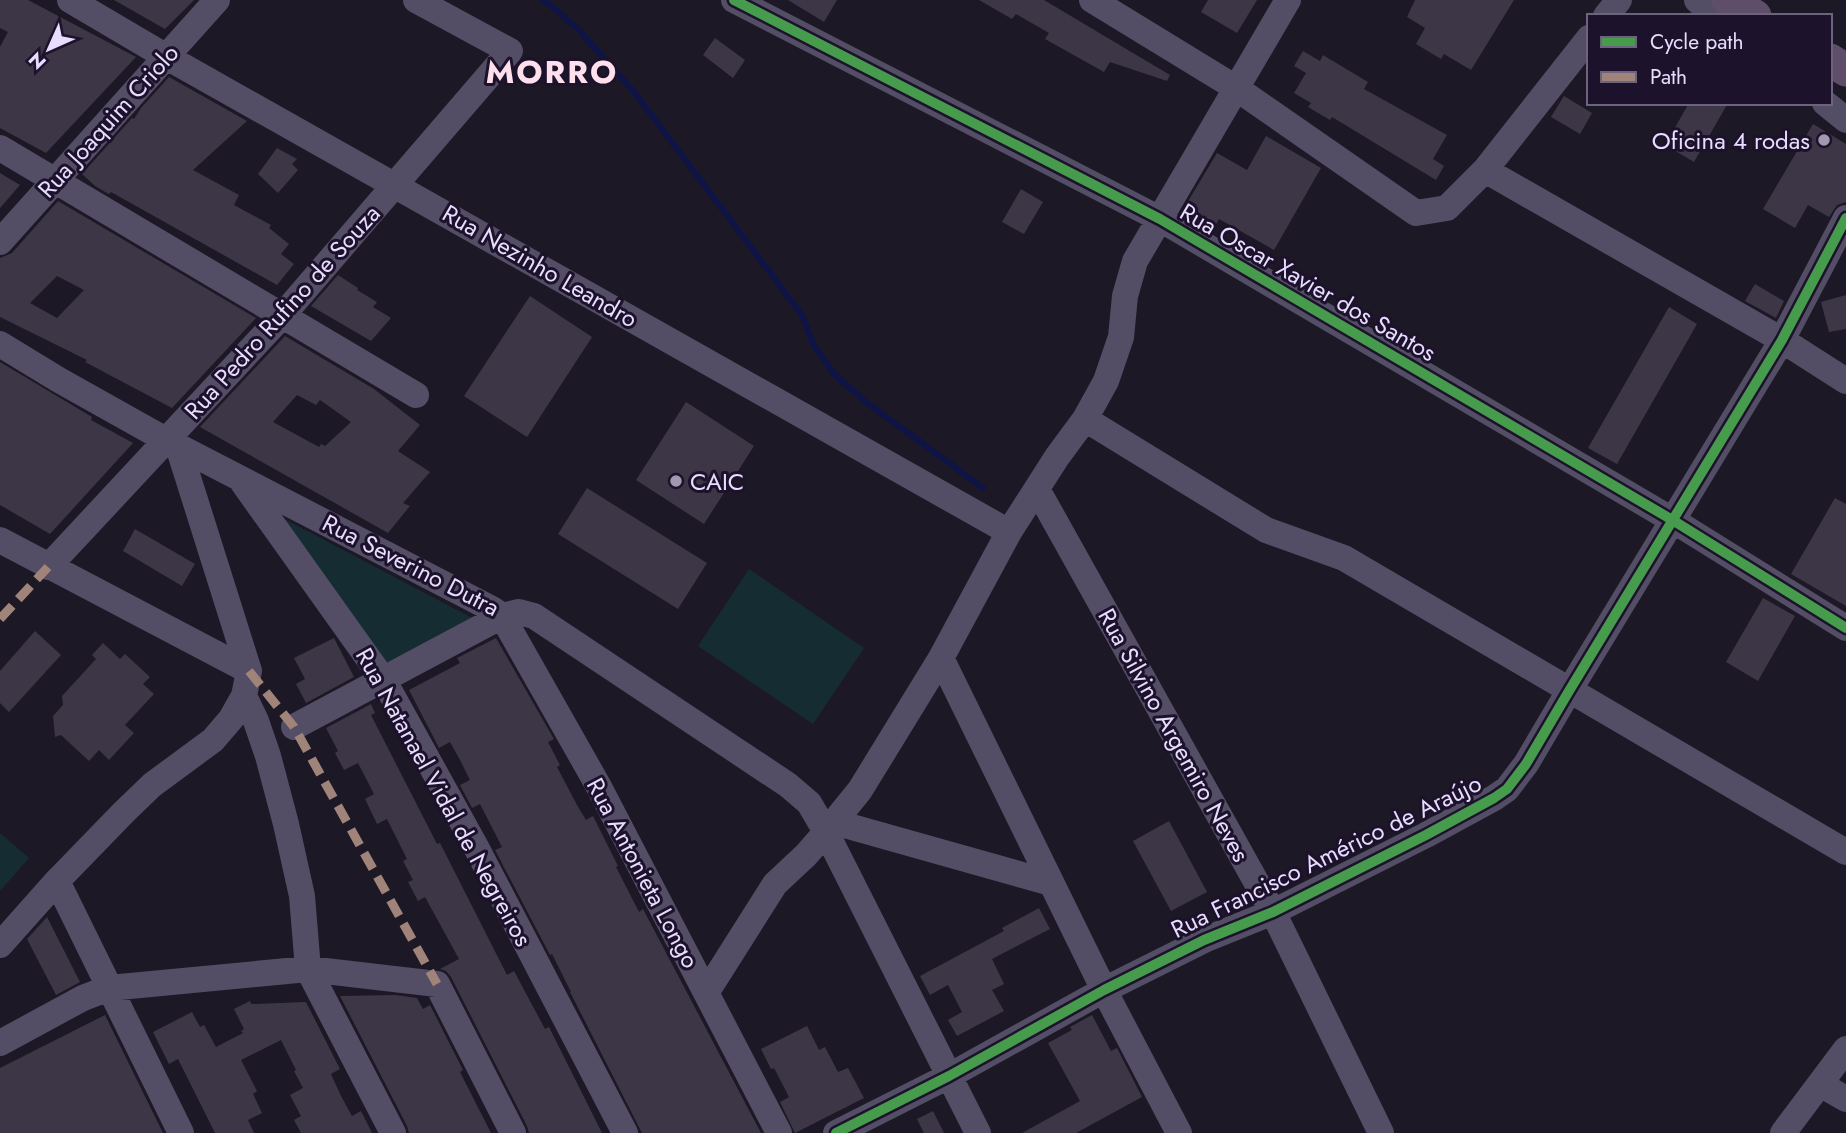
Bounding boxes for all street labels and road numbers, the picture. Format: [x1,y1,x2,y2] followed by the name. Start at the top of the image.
[29,36,187,206] street label: Rua Joaquim Criolo
[1173,194,1443,370] street label: Rua Oscar Xavier dos Santos
[436,196,644,336] street label: Rua Nezinho Leandro
[176,197,388,427] street label: Rua Pedro Rufino de Souza
[316,505,506,625] street label: Rua Severino Dutra
[1090,602,1258,868] street label: Rua Silvino Argemiro Neves
[347,641,541,953] street label: Rua Natanael Vidal de Negreiros
[1165,765,1487,947] street label: Rua Francisco Américo de Araújo
[578,772,708,974] street label: Rua Antonieta Longo

